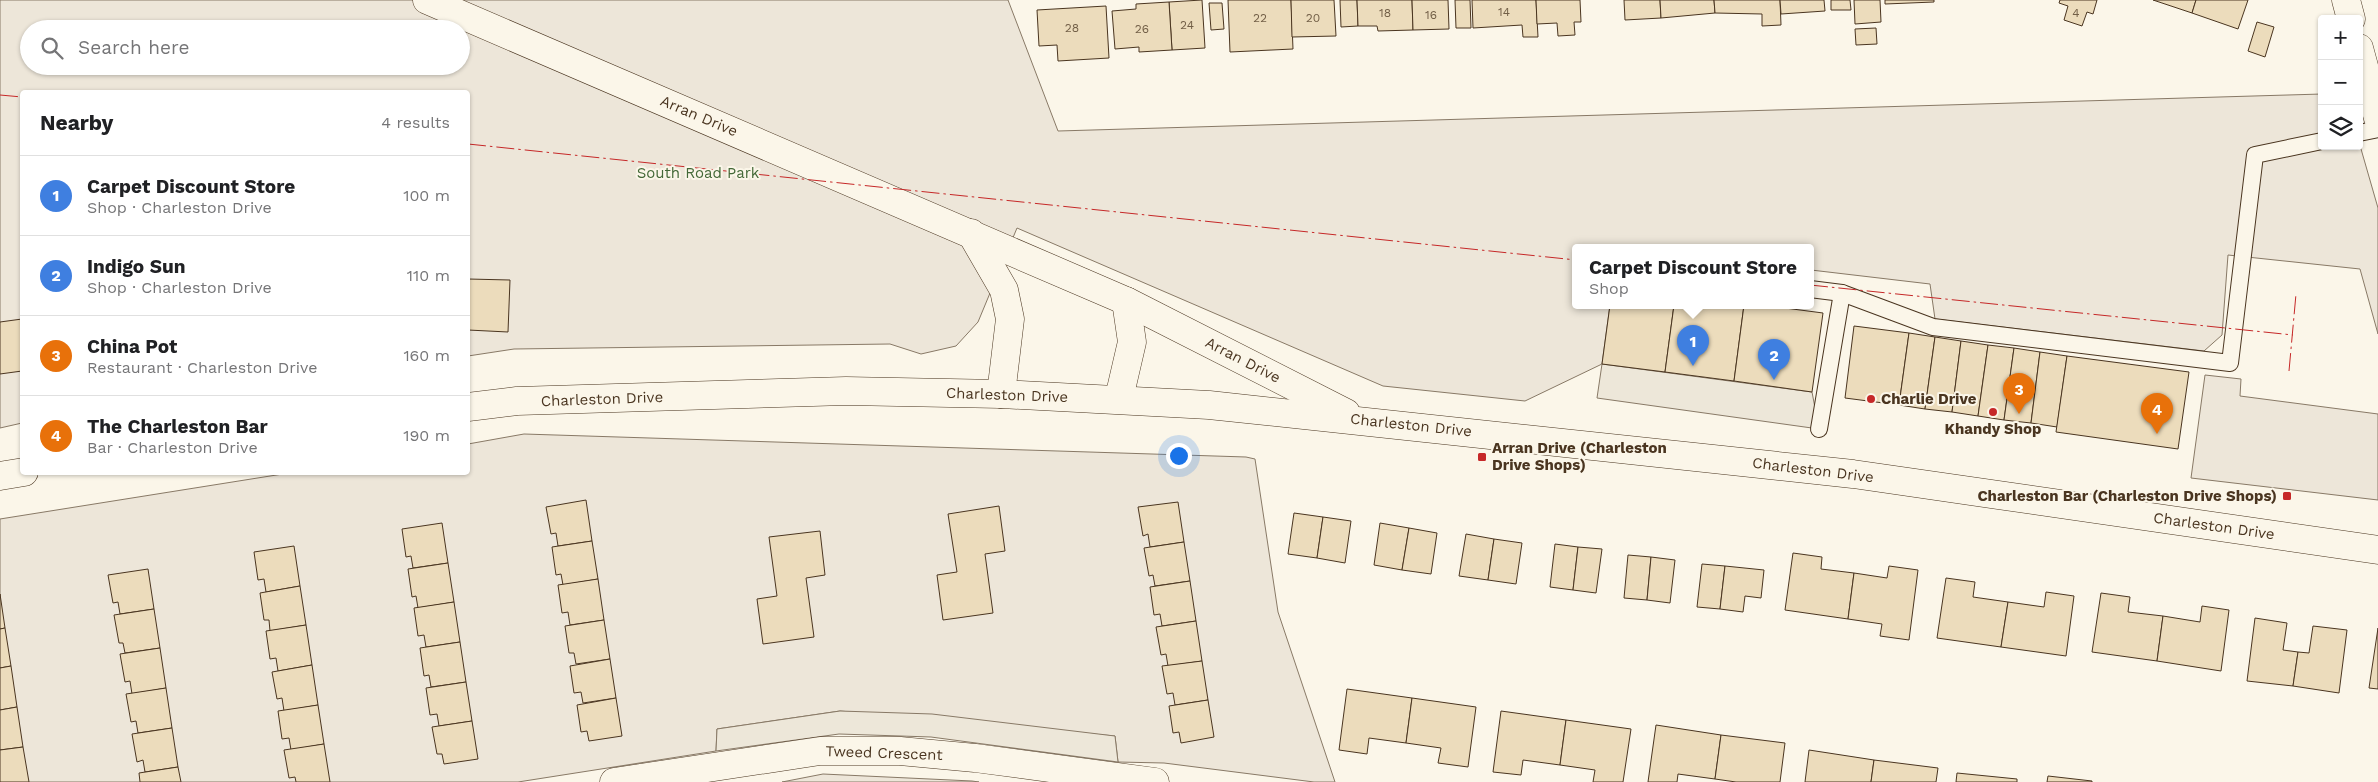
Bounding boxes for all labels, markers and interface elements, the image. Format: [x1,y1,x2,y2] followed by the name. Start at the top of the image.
[1498,5,1510,19] house number: 14
[1379,6,1391,20] house number: 18
[2072,6,2080,20] house number: 4
[1425,8,1437,22] house number: 16
[1253,11,1267,25] house number: 22
[1306,11,1320,25] house number: 20
[2318,15,2363,150] map controls
[2318,15,2363,60] button: +
[1180,18,1194,32] house number: 24
[20,20,470,75] search box
[1065,21,1079,35] house number: 28
[1135,22,1149,36] house number: 26
[38,34,66,62] icon: search
[78,36,189,59] text: Search here
[2318,60,2363,105] button: −
[658,92,740,140] street label: Arran Drive
[2318,105,2363,150] button: layers
[40,110,113,135] text: Nearby
[381,113,450,132] text: 4 results
[637,164,760,182] park label: South Road Park
[87,175,295,198] text: Carpet Discount Store
[53,186,59,205] text: 1
[403,186,450,205] text: 100 m
[87,198,272,217] text: Shop · Charleston Drive
[1572,244,1814,309] popup
[87,255,185,278] text: Indigo Sun
[1589,256,1797,279] text: Carpet Discount Store
[51,266,61,285] text: 2
[407,266,450,285] text: 110 m
[87,278,272,297] text: Shop · Charleston Drive
[1589,279,1629,298] text: Shop
[1677,325,1709,366] pin: 1
[1202,333,1284,387] street label: Arran Drive
[87,335,177,358] text: China Pot
[1758,339,1790,380] pin: 2
[51,346,61,365] text: 3
[403,346,450,365] text: 160 m
[87,358,318,377] text: Restaurant · Charleston Drive
[2003,373,2035,414] pin: 3
[946,384,1068,406] street label: Charleston Drive
[541,388,663,410] street label: Charleston Drive
[1881,390,1977,408] place label: Charlie Drive
[1865,393,1877,405] marker: Charlie Drive
[2141,393,2173,434] pin: 4
[1987,406,1999,418] marker: Khandy Shop
[1349,410,1473,440] street label: Charleston Drive
[87,415,268,438] text: The Charleston Bar
[1945,420,2041,438] place label: Khandy Shop
[51,426,61,445] text: 4
[403,426,450,445] text: 190 m
[87,438,258,457] text: Bar · Charleston Drive
[1492,439,1667,474] place label: Arran Drive (Charleston Drive Shops)
[1166,443,1192,469] your location
[1476,451,1488,463] marker: Arran Drive (Charleston Drive Shops)
[1751,454,1875,486] street label: Charleston Drive
[1977,487,2277,505] place label: Charleston Bar (Charleston Drive Shops)
[2281,490,2293,502] marker: Charleston Bar (Charleston Drive Shops)
[2152,509,2276,543] street label: Charleston Drive
[825,742,944,764] street label: Tweed Crescent

